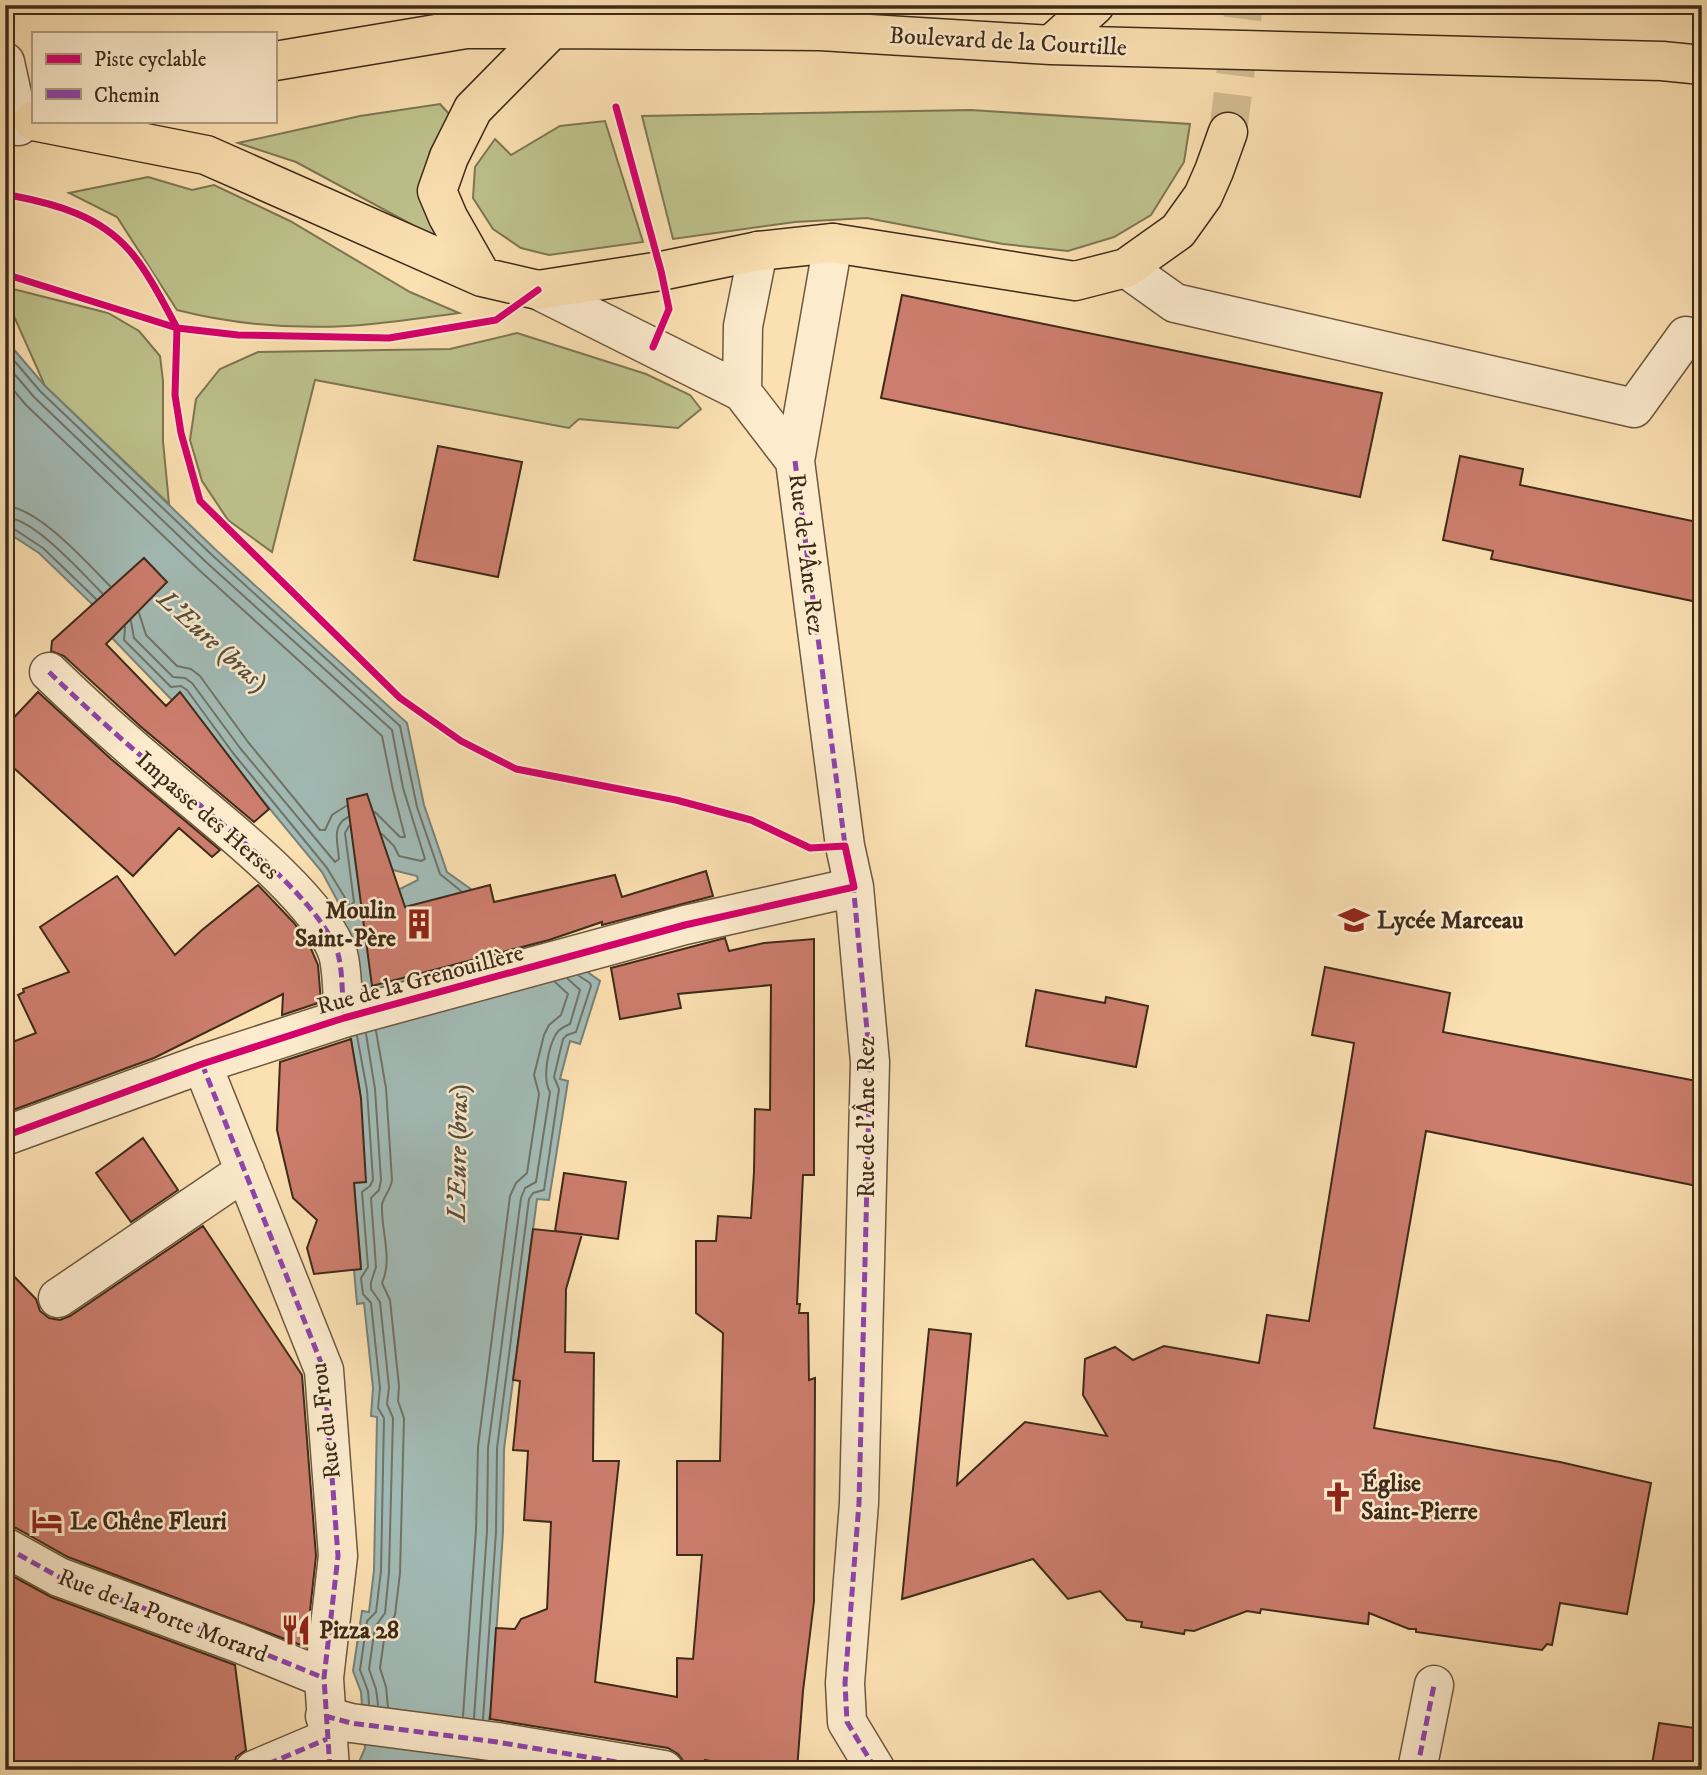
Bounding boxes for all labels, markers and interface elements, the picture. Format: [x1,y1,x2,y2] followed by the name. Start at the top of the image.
[888,21,1128,63] street label: Boulevard de la Courtille
[32,32,276,122] legend
[94,47,207,73] text: Piste cyclable
[94,83,160,109] text: Chemin
[781,472,832,637] street label: Rue de l'Âne Rez
[149,582,274,699] water label: L'Eure (bras)
[129,745,285,886] street label: Impasse des Herses
[295,896,396,954] place label: Moulin Saint-Père
[1337,903,1371,937] school or university icon: Lycée Marceau
[1377,906,1524,936] place label: Lycée Marceau
[402,907,436,941] building icon: Moulin Saint-Père
[314,938,527,1022] street label: Rue de la Grenouillère
[851,1035,882,1198] street label: Rue de l'Âne Rez
[441,1084,476,1224] water label: L'Eure (bras)
[304,1361,348,1481] street label: Rue du Frou
[1361,1468,1478,1527] place label: Église Saint-Pierre
[1321,1480,1355,1514] church icon: Église Saint-Pierre
[30,1504,64,1538] hotel icon: Le Chêne Fleuri
[70,1507,227,1537] place label: Le Chêne Fleuri
[54,1562,272,1670] street label: Rue de la Porte Morard
[279,1613,313,1647] restaurant icon: Pizza 28
[319,1616,399,1646] place label: Pizza 28

